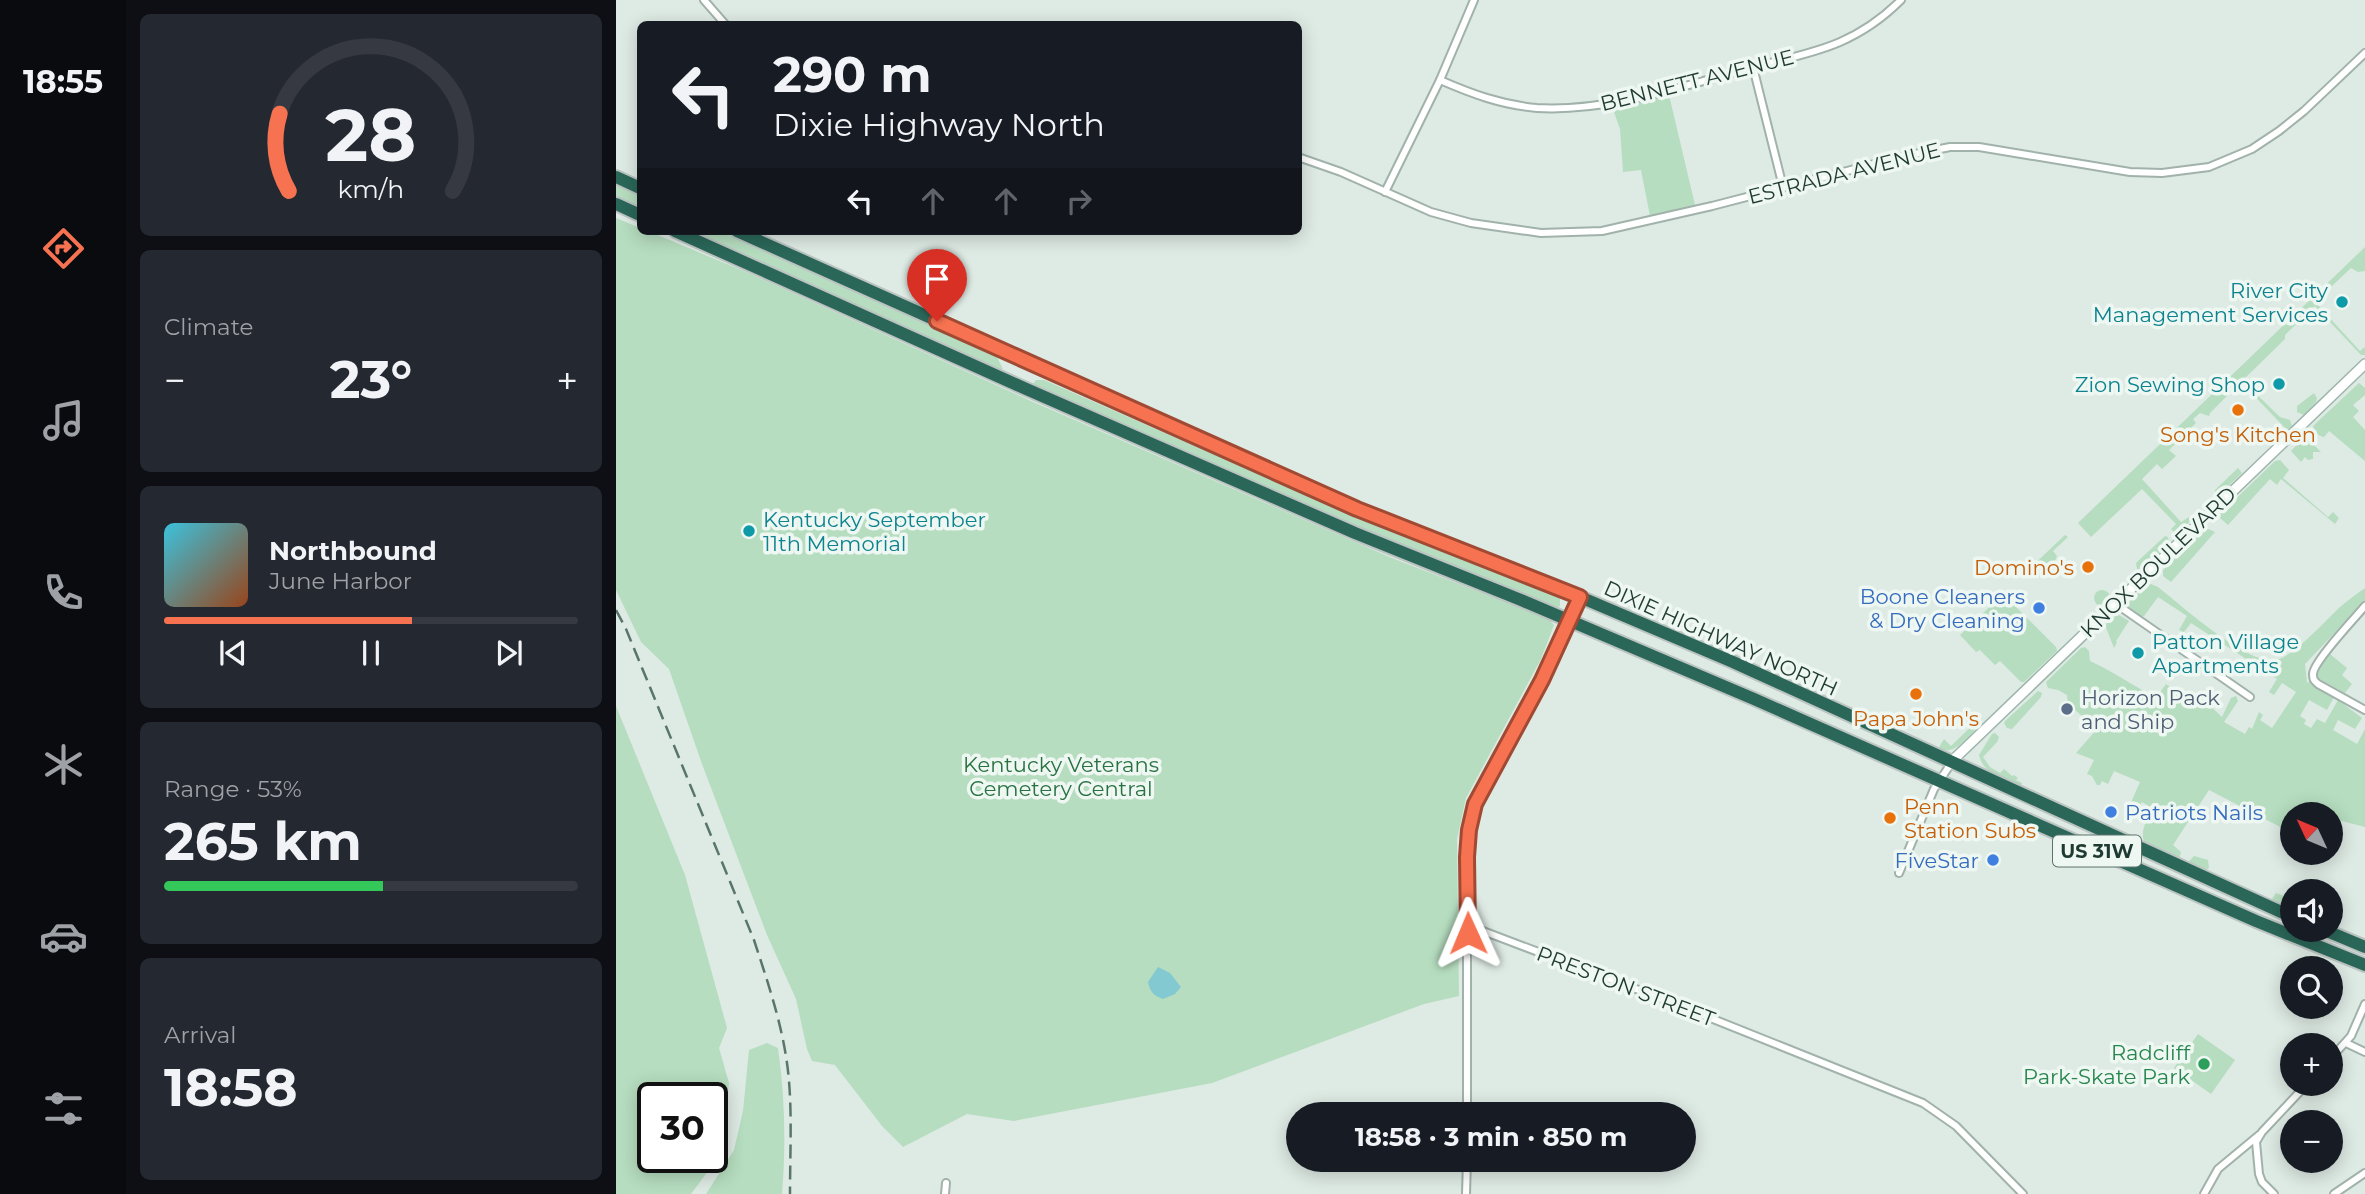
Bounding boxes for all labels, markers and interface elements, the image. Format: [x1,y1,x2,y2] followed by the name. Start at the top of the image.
[1598,44,1796,116] street label: BENNETT AVENUE
[773,45,932,104] text: 290 m
[658,49,749,140] icon: left
[23,62,103,101] text: 18:55
[326,91,417,179] text: 28
[773,105,1105,144] text: Dixie Highway North
[1745,137,1943,209] street label: ESTRADA AVENUE
[338,174,404,204] text: km/h
[841,182,879,220] icon: left
[914,182,952,220] icon: ahead
[987,182,1025,220] icon: ahead
[1060,182,1098,220] icon: right
[39,224,88,273] icon: directions
[907,249,967,321] pin
[918,260,956,298] icon: arrive
[2093,278,2329,327] place label: River City Management Services
[2334,294,2350,310] marker: River City Management Services
[164,313,253,341] text: Climate
[330,348,412,411] text: 23°
[164,357,186,404] text: −
[556,357,578,404] text: +
[2075,372,2265,397] place label: Zion Sewing Shop
[2271,376,2287,392] marker: Zion Sewing Shop
[39,396,88,445] icon: music
[2230,402,2246,418] marker: Song's Kitchen
[2160,422,2316,447] place label: Song's Kitchen
[2075,481,2241,643] street label: KNOX BOULEVARD
[763,507,986,556] place label: Kentucky September 11th Memorial
[741,523,757,539] marker: Kentucky September 11th Memorial
[269,535,437,567] text: Northbound
[1974,555,2074,580] place label: Domino's
[2080,559,2096,575] marker: Domino's
[269,567,412,595] text: June Harbor
[39,568,88,617] icon: phone
[1600,575,1842,701] street label: DIXIE HIGHWAY NORTH
[1860,584,2025,633] place label: Boone Cleaners & Dry Cleaning
[2031,600,2047,616] marker: Boone Cleaners & Dry Cleaning
[2152,629,2299,678] place label: Patton Village Apartments
[214,634,252,672] icon: previous
[352,634,390,672] icon: pause
[490,634,528,672] icon: next
[2130,645,2146,661] marker: Patton Village Apartments
[2081,685,2220,734] place label: Horizon Pack and Ship
[1908,686,1924,702] marker: Papa John's
[2059,701,2075,717] marker: Horizon Pack and Ship
[1853,706,1979,731] place label: Papa John's
[39,740,88,789] icon: climate
[963,752,1159,801] park label: Kentucky Veterans Cemetery Central
[164,775,302,803] text: Range · 53%
[1904,794,2036,843] place label: Penn Station Subs
[2125,800,2263,825] place label: Patriots Nails
[2280,802,2343,864] north arrow
[2280,802,2343,1173] map controls
[2103,804,2119,820] marker: Patriots Nails
[164,810,362,873] text: 265 km
[1882,810,1898,826] marker: Penn Station Subs
[2053,836,2141,866] road number: US 31W
[1894,848,1979,873] place label: FiveStar
[1985,852,2001,868] marker: FiveStar
[2280,879,2343,942] button: sound
[1431,896,1505,970] position arrow
[39,912,88,961] icon: car
[1533,940,1719,1032] street label: PRESTON STREET
[2280,956,2343,1019] button: search
[164,1021,237,1049] text: Arrival
[2280,1033,2343,1096] button: +
[2023,1040,2191,1089] place label: Radcliff Park-Skate Park
[164,1056,298,1119] text: 18:58
[2196,1056,2212,1072] marker: Radcliff Park-Skate Park
[637,1082,728,1173] speed limit sign: 30
[39,1084,88,1133] icon: filters
[2280,1110,2343,1173] button: −
[1355,1121,1627,1153] text: 18:58 · 3 min · 850 m

